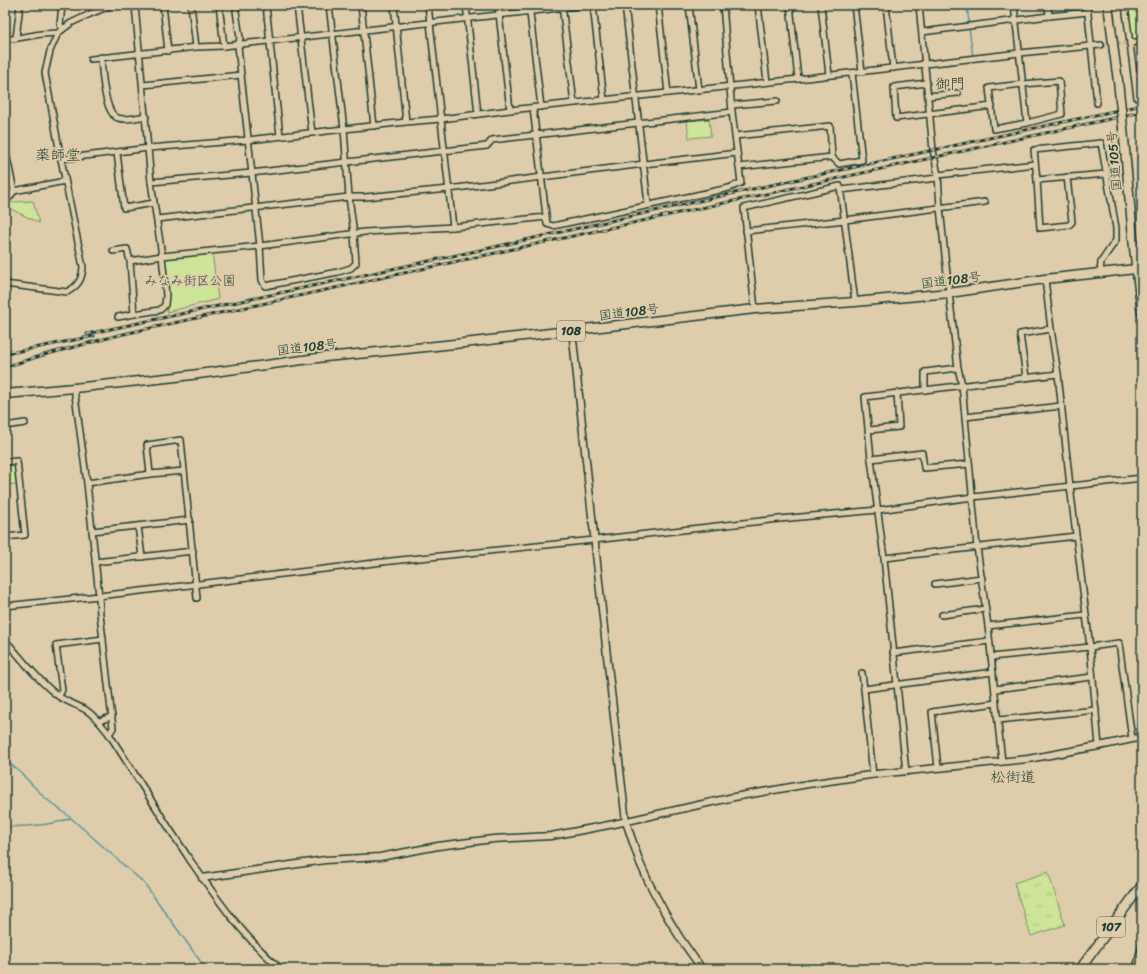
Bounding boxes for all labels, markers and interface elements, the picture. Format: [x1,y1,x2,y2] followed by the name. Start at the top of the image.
[935,71,965,97] district label: 御門
[1100,130,1128,192] street label: 国道105号
[35,142,81,168] district label: 薬師堂
[920,265,982,295] street label: 国道108号
[144,269,236,292] park label: みなみ街区公園
[598,297,660,327] street label: 国道108号
[557,321,585,341] road number: 108
[276,332,338,362] street label: 国道108号
[990,764,1036,790] district label: 松街道
[1097,917,1125,937] road number: 107

